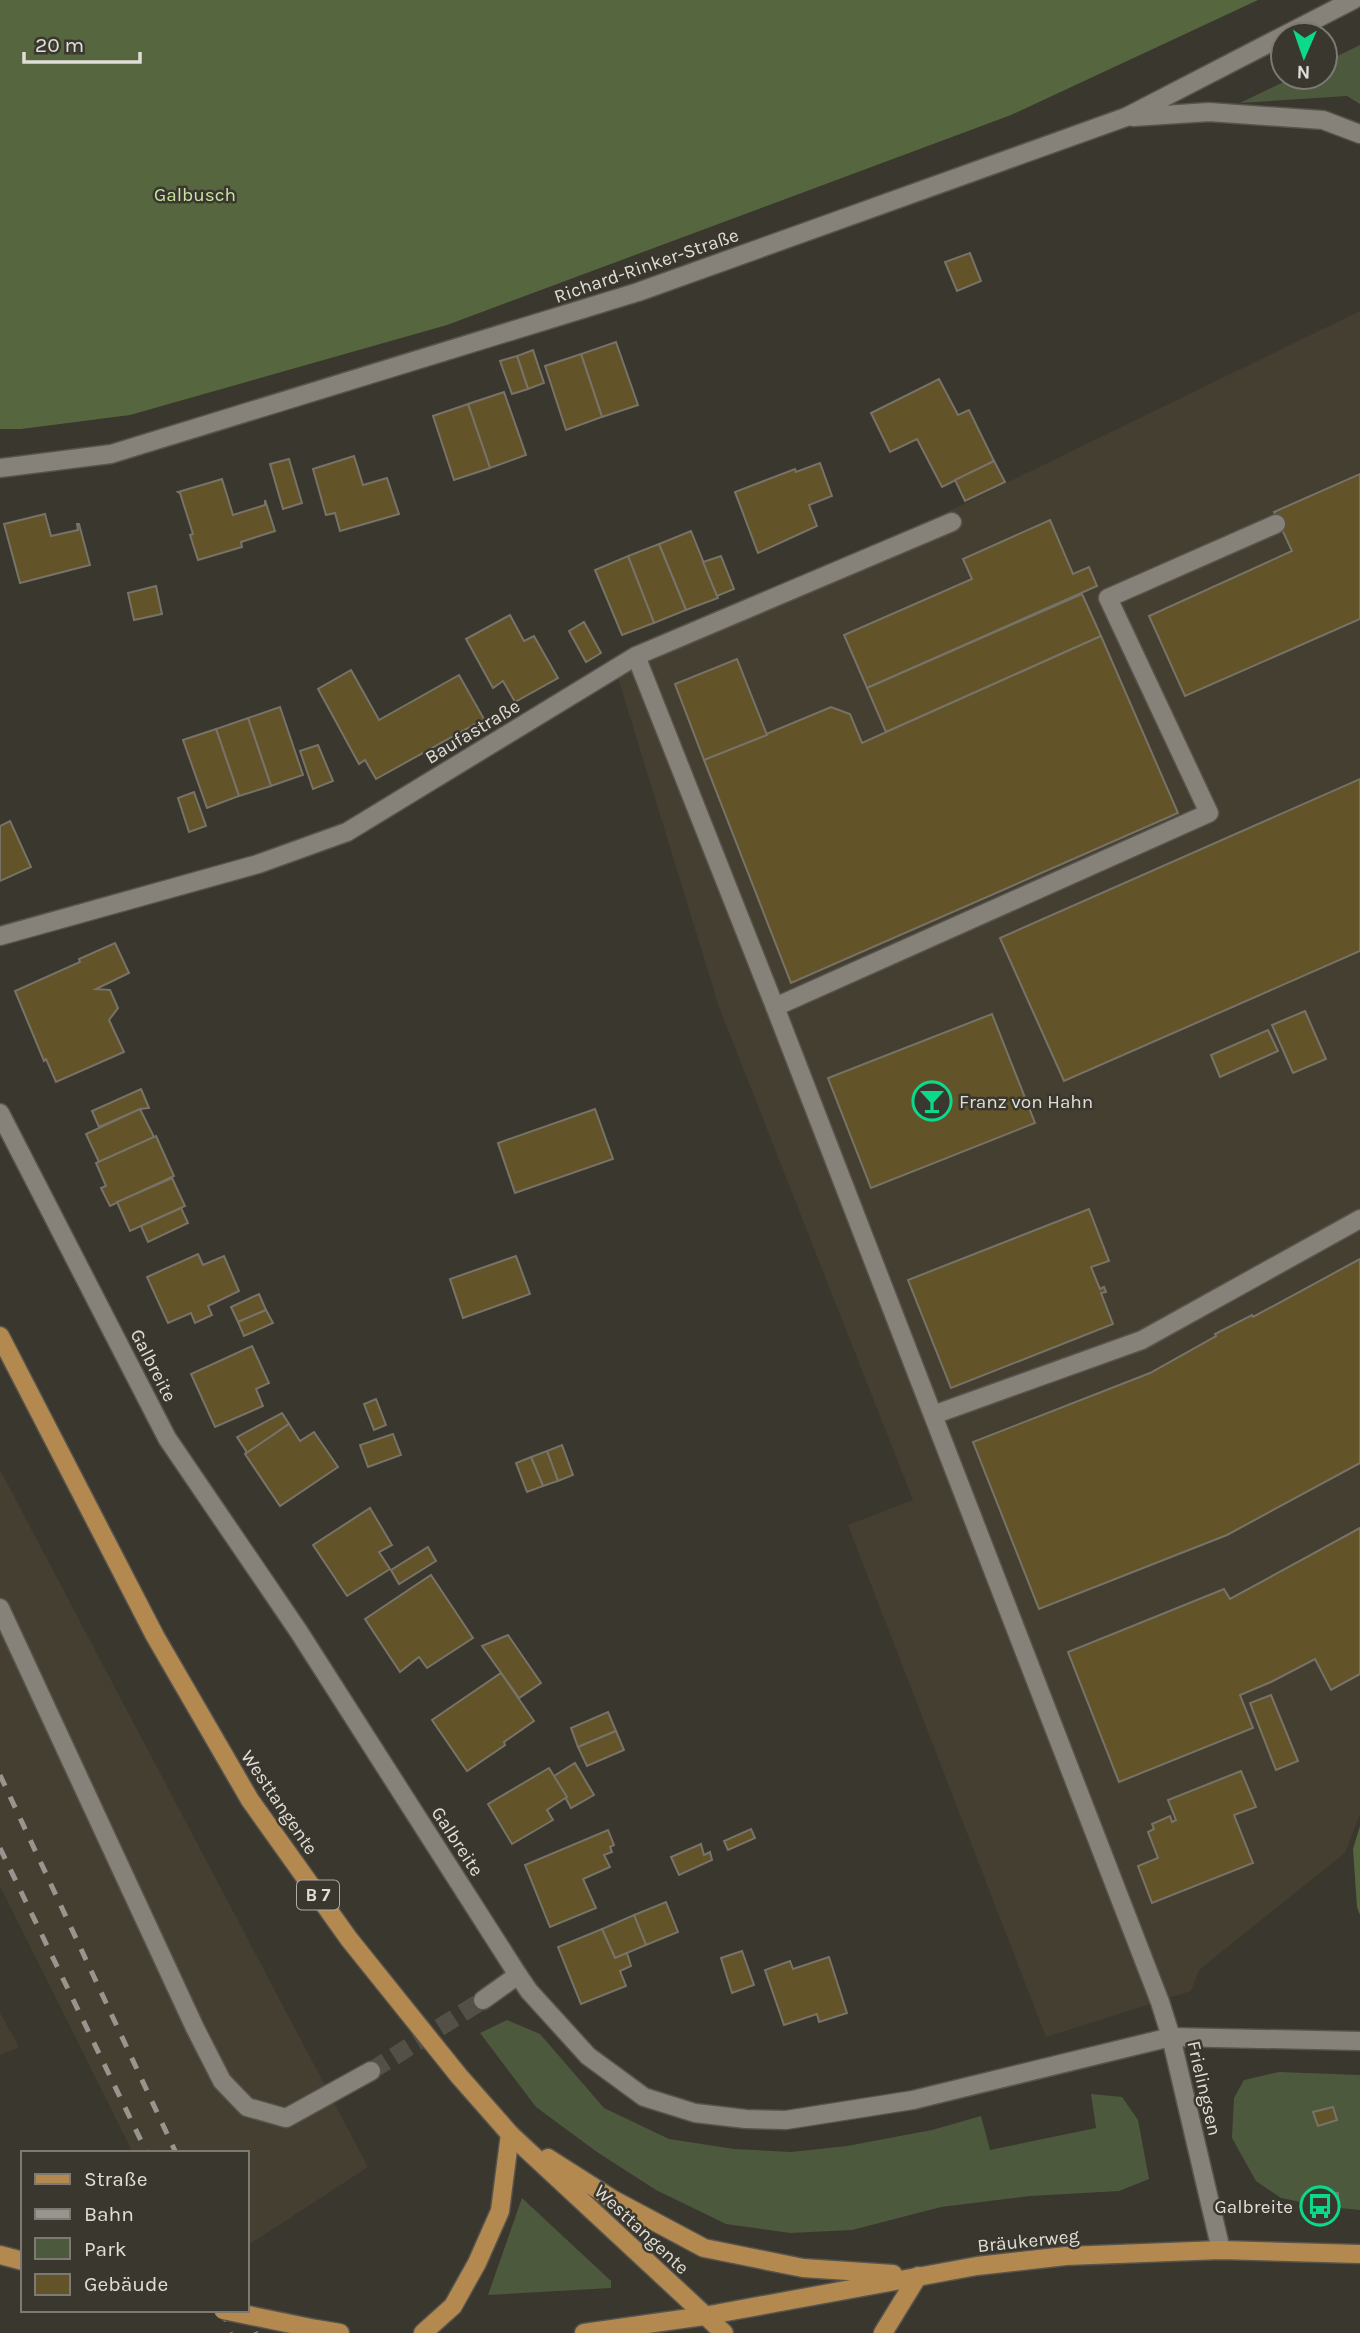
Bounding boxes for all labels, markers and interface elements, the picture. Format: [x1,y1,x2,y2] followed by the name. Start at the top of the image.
[24,21,140,65] scale bar
[1269,21,1339,91] north arrow
[35,33,84,57] text: 20 m
[1296,61,1311,83] text: N
[154,184,236,206] park label: Galbusch
[551,224,742,308] street label: Richard-Rinker-Straße
[421,695,524,769] street label: Baufastraße
[911,1080,953,1122] bar icon: Franz von Hahn
[959,1091,1093,1113] place label: Franz von Hahn
[125,1326,181,1405] street label: Galbreite
[236,1746,322,1859] street label: Westtangente
[427,1803,488,1880] street label: Galbreite
[297,1881,339,1910] road number: B 7
[1182,2039,1226,2138] street label: Frielingsen
[21,2151,248,2312] legend
[84,2167,147,2191] text: Straße
[590,2180,693,2279] street label: Westtangente
[1299,2185,1341,2227] bus stop icon: Galbreite
[1215,2196,1293,2218] place label: Galbreite
[84,2202,134,2226] text: Bahn
[976,2225,1080,2257] street label: Bräukerweg
[84,2237,127,2261] text: Park
[84,2272,168,2296] text: Gebäude

